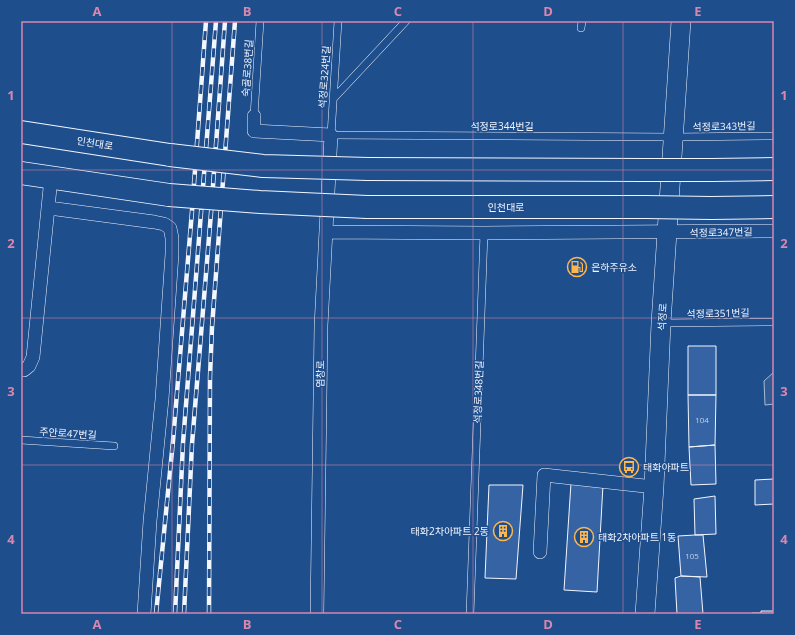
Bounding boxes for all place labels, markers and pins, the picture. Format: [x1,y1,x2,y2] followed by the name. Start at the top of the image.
[566,256,588,278] fuel station icon: 은하주유소
[591,260,637,274] place label: 은하주유소
[618,456,640,478] bus stop icon: 태화아파트
[643,460,689,474] place label: 태화아파트
[492,520,514,542] building icon: 태화2차아파트 2동
[411,524,489,538] place label: 태화2차아파트 2동
[573,526,595,548] building icon: 태화2차아파트 1동
[598,530,676,544] place label: 태화2차아파트 1동

